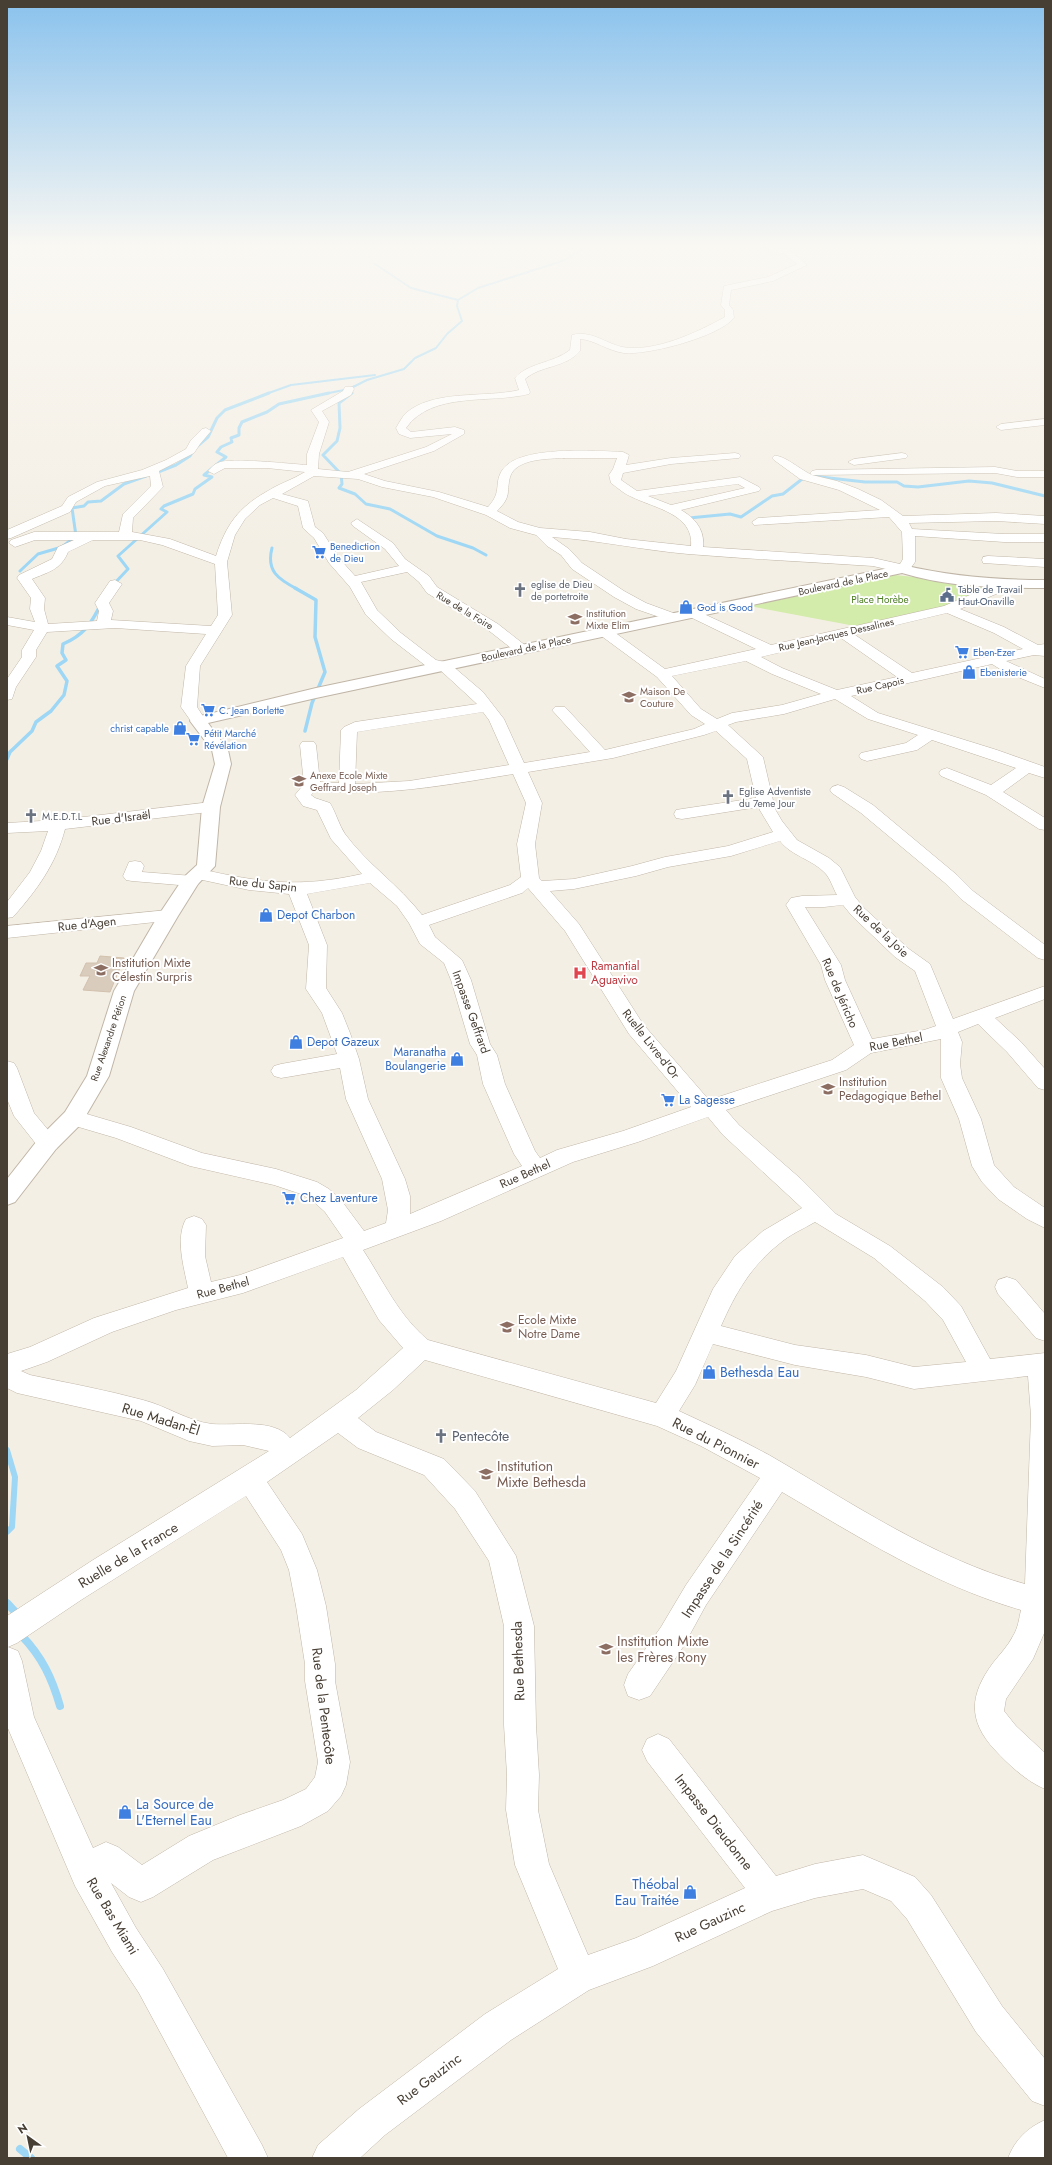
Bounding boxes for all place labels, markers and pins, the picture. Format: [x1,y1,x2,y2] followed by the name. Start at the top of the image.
[330,539,380,566] place label: Benediction de Dieu
[311,544,327,560] supermarket icon: Benediction de Dieu
[531,577,593,604] place label: eglise de Dieu de portetroite
[512,582,528,598] church icon: eglise de Dieu de portetroite
[958,582,1023,609] place label: Table de Travail Haut-Onaville
[939,587,955,603] public building icon: Table de Travail Haut-Onaville
[678,599,694,615] shop icon: God is Good
[697,600,753,615] place label: God is Good
[586,606,630,633] place label: Institution Mixte Elim
[567,611,583,627] school or university icon: Institution Mixte Elim
[954,644,970,660] supermarket icon: Eben-Ezer
[973,645,1016,660] place label: Eben-Ezer
[961,664,977,680] shop icon: Ebenisterie
[980,665,1027,680] place label: Ebenisterie
[640,684,685,711] place label: Maison De Couture
[621,689,637,705] school or university icon: Maison De Couture
[200,702,216,718] supermarket icon: C. Jean Borlette
[219,703,284,718] place label: C. Jean Borlette
[172,720,188,736] shop icon: christ capable
[110,721,169,736] place label: christ capable
[204,726,256,753] place label: Pétit Marché Révélation
[185,731,201,747] supermarket icon: Pétit Marché Révélation
[310,768,388,795] place label: Anexe Ecole Mixte Geffrard Joseph
[291,773,307,789] school or university icon: Anexe Ecole Mixte Geffrard Joseph
[739,784,811,811] place label: Eglise Adventiste du 7eme Jour
[720,789,736,805] church icon: Eglise Adventiste du 7eme Jour
[23,808,39,824] church icon: M.E.D.T.L
[42,809,83,824] place label: M.E.D.T.L
[277,906,355,924] place label: Depot Charbon
[258,907,274,923] shop icon: Depot Charbon
[112,954,192,986] place label: Institution Mixte Célestin Surpris
[591,957,639,989] place label: Ramantial Aguavivo
[93,962,109,978] school or university icon: Institution Mixte Célestin Surpris
[572,965,588,981] hospital icon: Ramantial Aguavivo
[307,1033,380,1051] place label: Depot Gazeux
[288,1034,304,1050] shop icon: Depot Gazeux
[385,1043,446,1075] place label: Maranatha Boulangerie
[449,1051,465,1067] shop icon: Maranatha Boulangerie
[839,1073,941,1105] place label: Institution Pedagogique Bethel
[820,1081,836,1097] school or university icon: Institution Pedagogique Bethel
[679,1091,735,1109] place label: La Sagesse
[660,1092,676,1108] supermarket icon: La Sagesse
[300,1189,378,1207] place label: Chez Laventure
[281,1190,297,1206] supermarket icon: Chez Laventure
[518,1311,580,1343] place label: Ecole Mixte Notre Dame
[499,1319,515,1335] school or university icon: Ecole Mixte Notre Dame
[720,1362,799,1382] place label: Bethesda Eau
[701,1364,717,1380] shop icon: Bethesda Eau
[452,1426,509,1446] place label: Pentecôte
[433,1428,449,1444] church icon: Pentecôte
[497,1456,586,1492] place label: Institution Mixte Bethesda
[478,1466,494,1482] school or university icon: Institution Mixte Bethesda
[617,1631,709,1667] place label: Institution Mixte les Frères Rony
[598,1641,614,1657] school or university icon: Institution Mixte les Frères Rony
[136,1794,214,1830] place label: La Source de L'Eternel Eau
[117,1804,133,1820] shop icon: La Source de L'Eternel Eau
[615,1874,679,1910] place label: Théobal Eau Traitée
[682,1884,698,1900] shop icon: Théobal Eau Traitée

